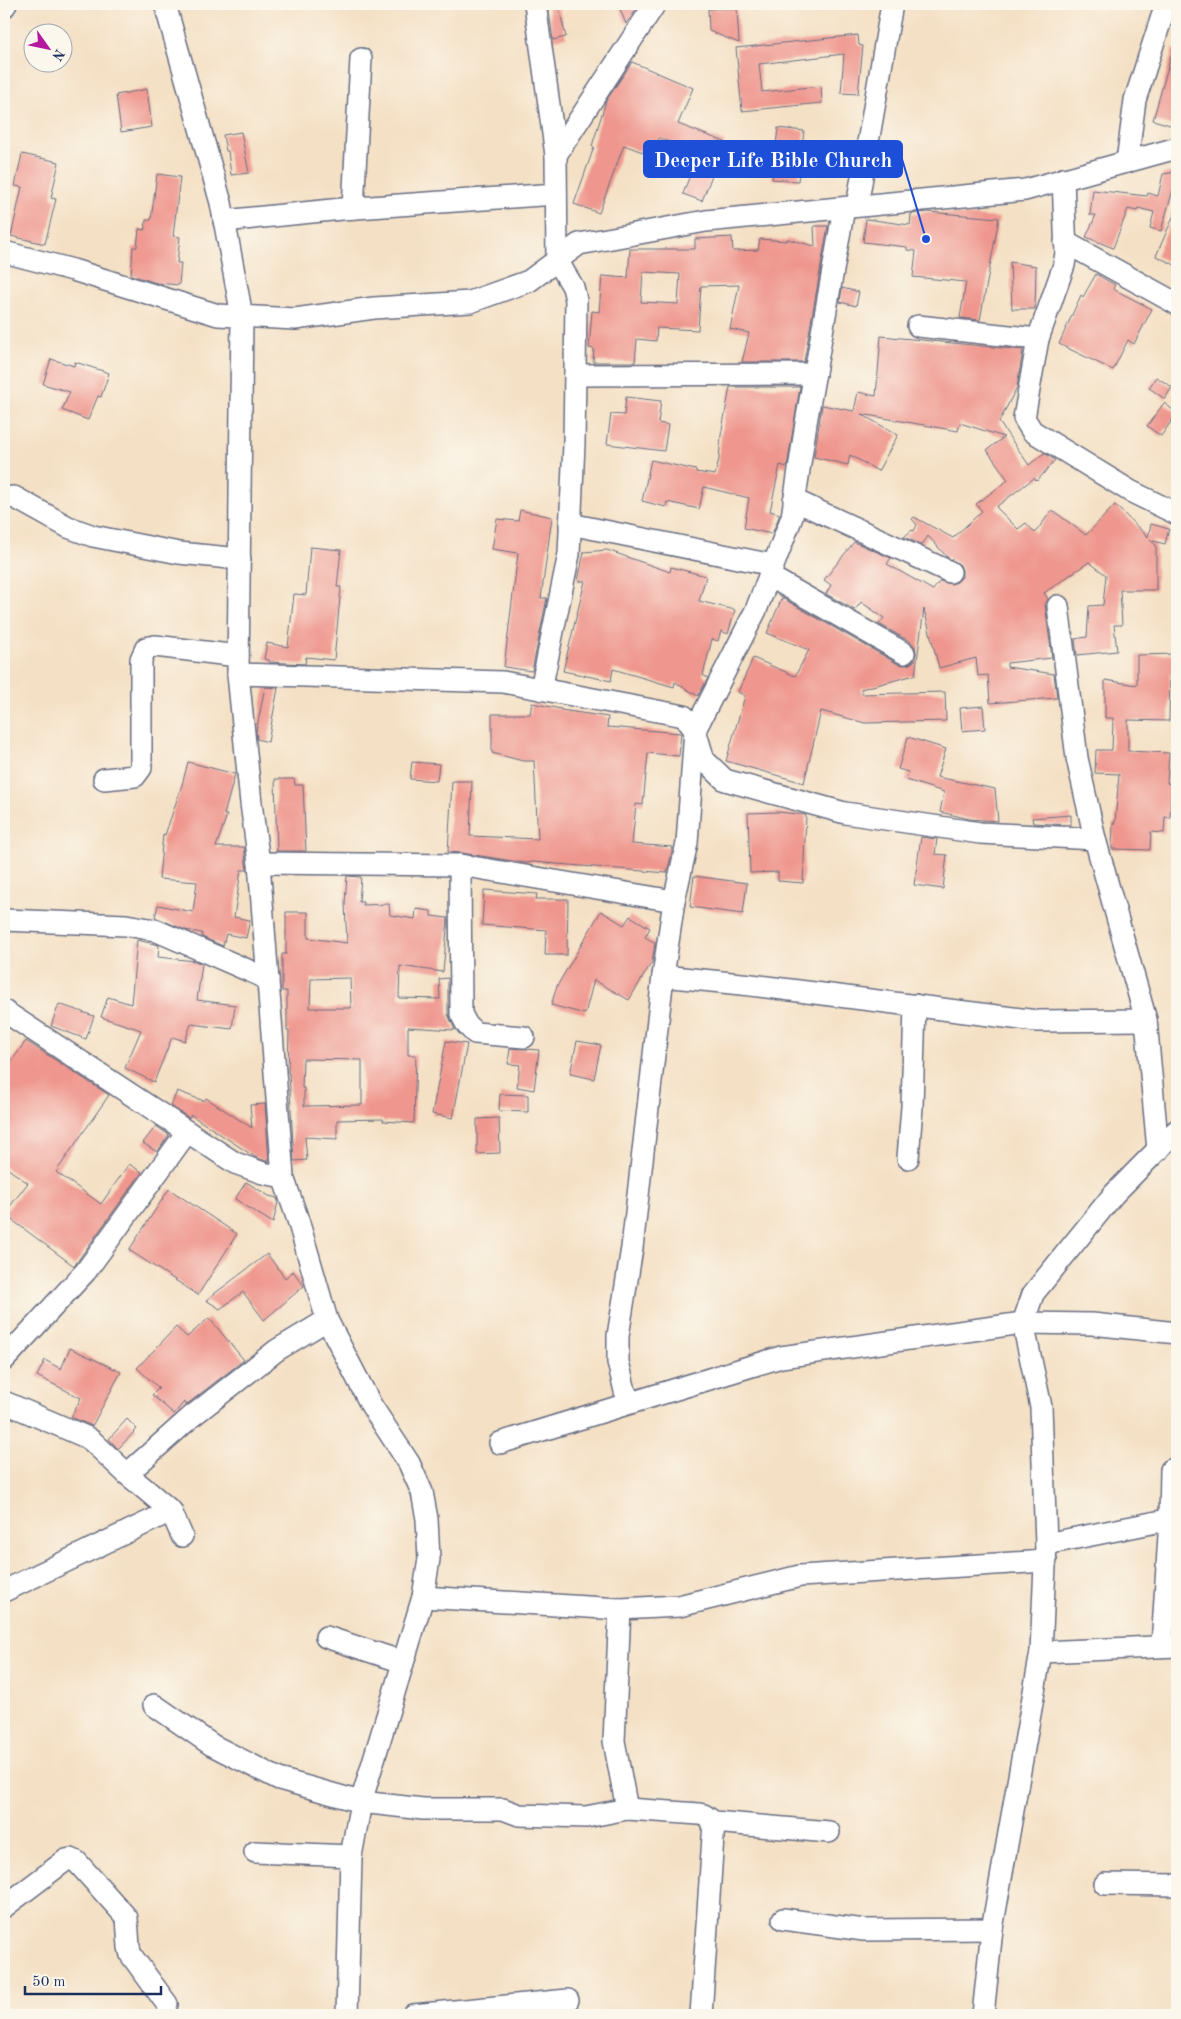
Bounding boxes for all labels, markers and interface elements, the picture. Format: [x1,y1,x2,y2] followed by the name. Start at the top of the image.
[22,22,72,72] north arrow
[49,46,67,63] text: N
[644,141,902,177] callout: Deeper Life Bible Church
[654,151,892,172] text: Deeper Life Bible Church
[25,1964,161,1996] scale bar
[32,1975,66,1990] text: 50 m

